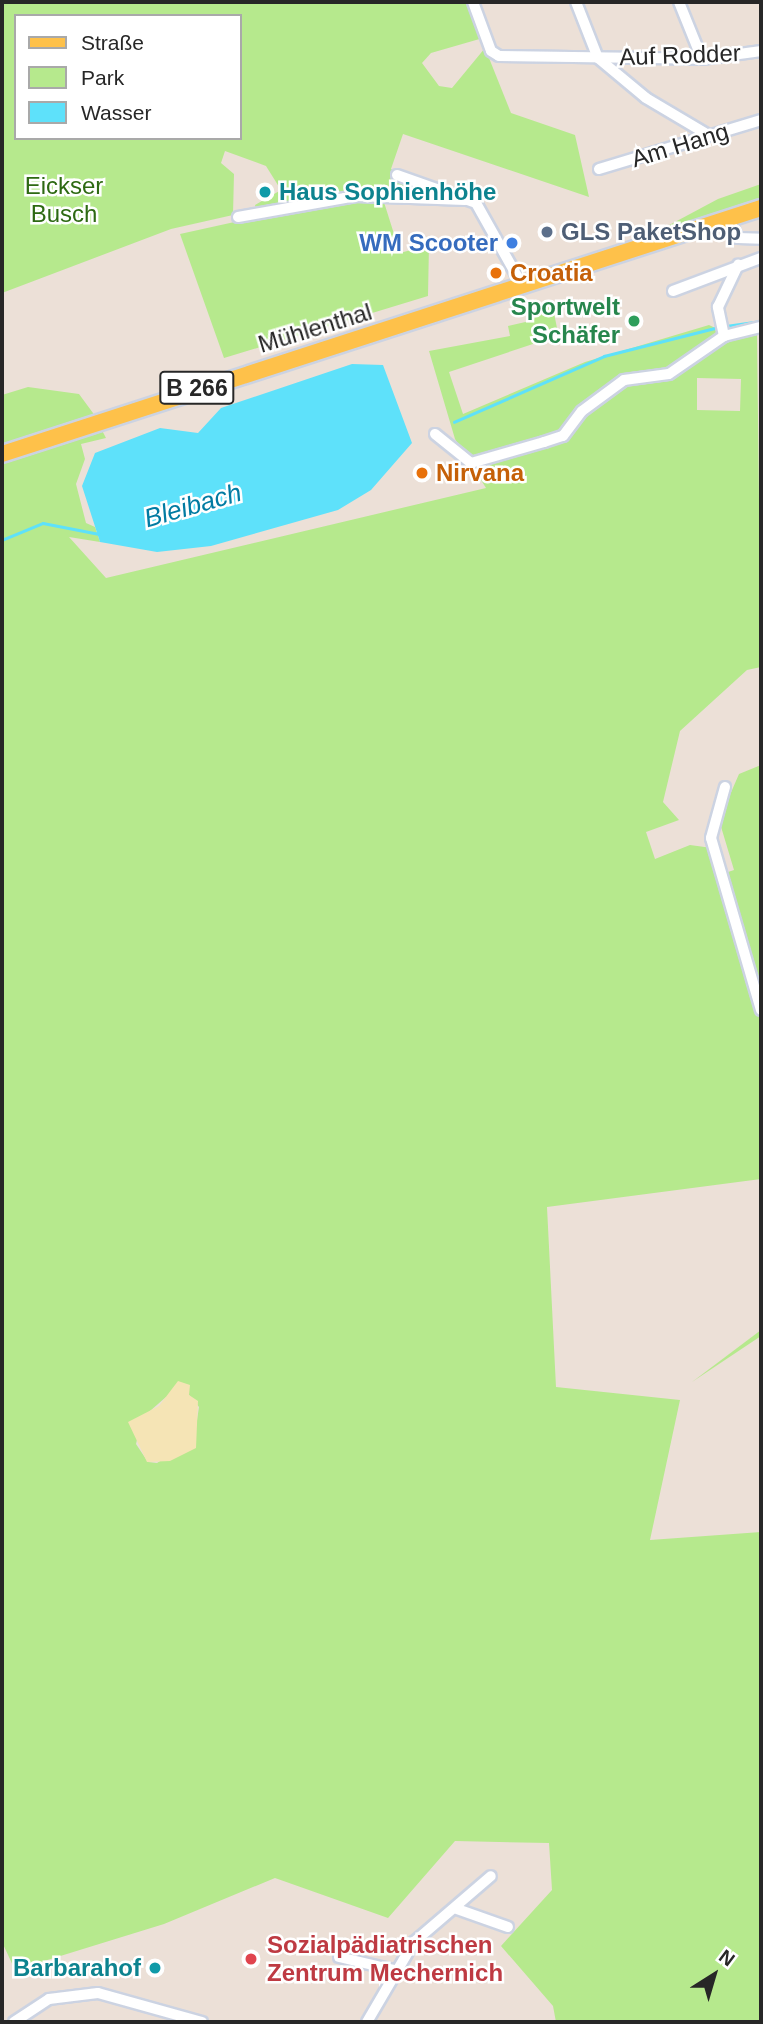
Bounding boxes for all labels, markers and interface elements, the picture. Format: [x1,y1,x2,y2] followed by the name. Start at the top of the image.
[14,14,242,140] legend
[81,31,144,54] text: Straße
[619,38,741,72] street label: Auf Rodder
[81,66,124,89] text: Park
[81,101,151,124] text: Wasser
[628,117,732,173] street label: Am Hang
[25,172,103,228] park label: Eickser Busch
[279,178,496,206] place label: Haus Sophienhöhe
[257,184,273,200] marker: Haus Sophienhöhe
[561,218,741,246] place label: GLS PaketShop
[539,224,555,240] marker: GLS PaketShop
[359,229,498,257] place label: WM Scooter
[504,235,520,251] marker: WM Scooter
[510,259,593,287] place label: Croatia
[488,265,504,281] marker: Croatia
[511,293,620,349] place label: Sportwelt Schäfer
[255,297,375,359] street label: Mühlenthal
[626,313,642,329] marker: Sportwelt Schäfer
[158,368,235,408] road number: B 266
[436,459,524,487] place label: Nirvana
[414,465,430,481] marker: Nirvana
[141,477,245,535] water label: Bleibach
[267,1931,503,1987] place label: Sozialpädiatrischen Zentrum Mechernich
[679,1940,749,2010] north arrow
[715,1945,739,1970] text: N
[241,1949,261,1969] marker: Sozialpädiatrischen Zentrum Mechernich
[13,1954,141,1982] place label: Barbarahof
[147,1960,163,1976] marker: Barbarahof

